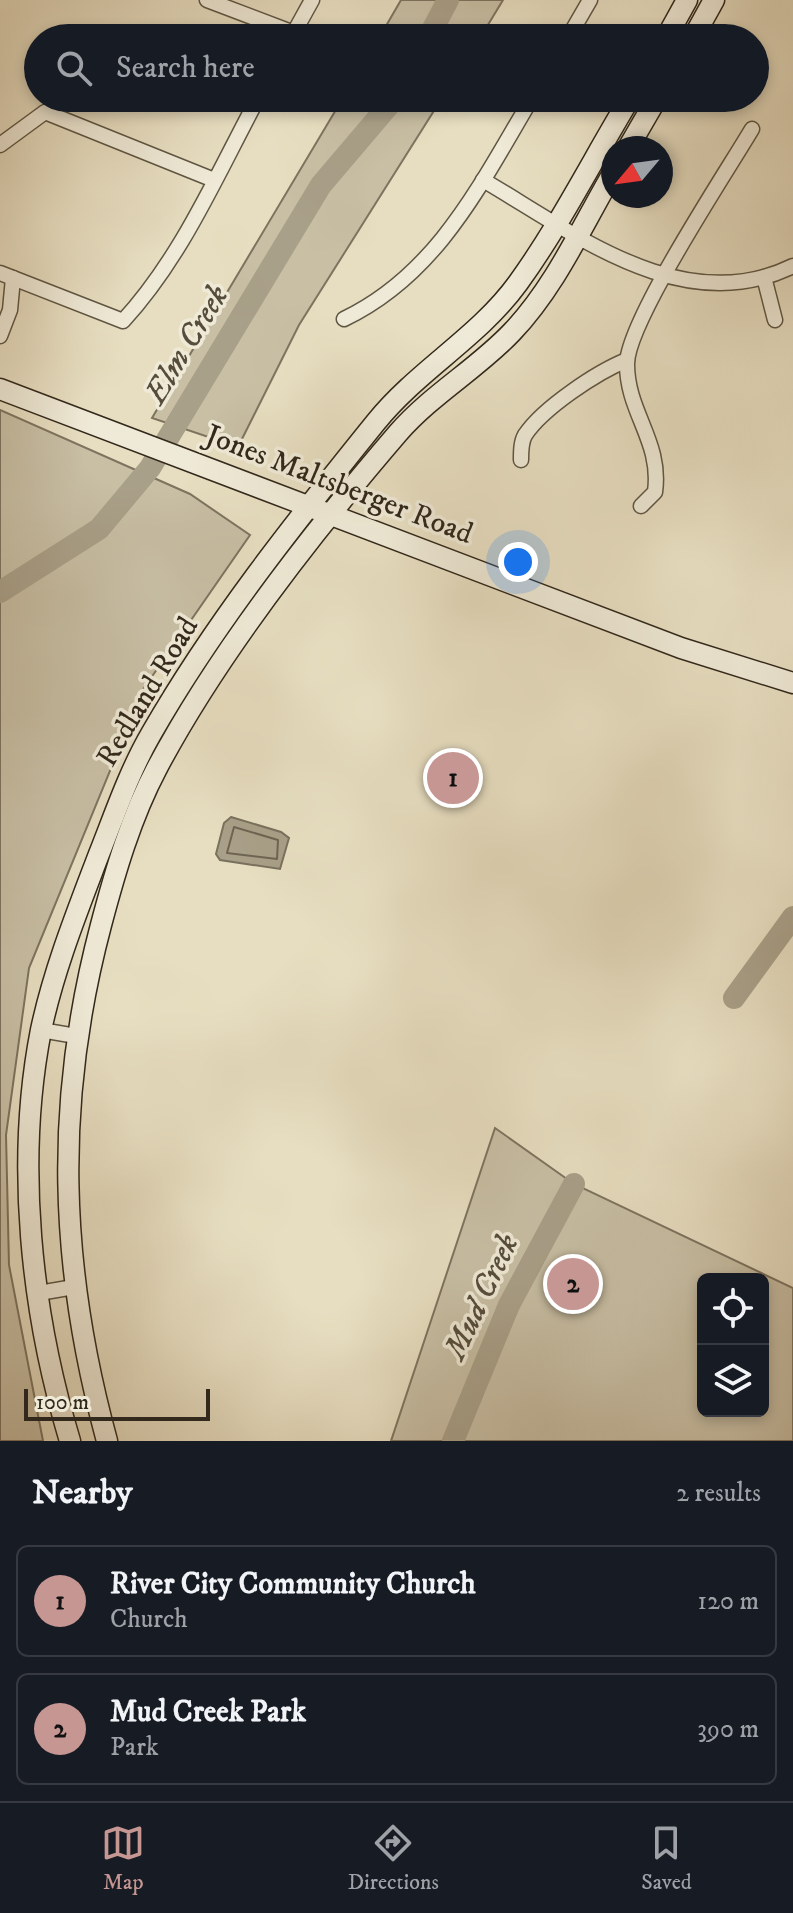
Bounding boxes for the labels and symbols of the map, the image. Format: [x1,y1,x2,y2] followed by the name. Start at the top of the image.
[601,136,673,208] north arrow
[135,278,238,413] water label: Elm Creek
[197,416,478,553] street label: Jones Maltsberger Road
[498,542,538,582] your location
[89,610,207,774] street label: Redland Road
[427,748,479,808] pin: 1
[435,1227,529,1368] water label: Mud Creek
[547,1254,599,1314] pin: 2
[24,1385,210,1421] scale bar

